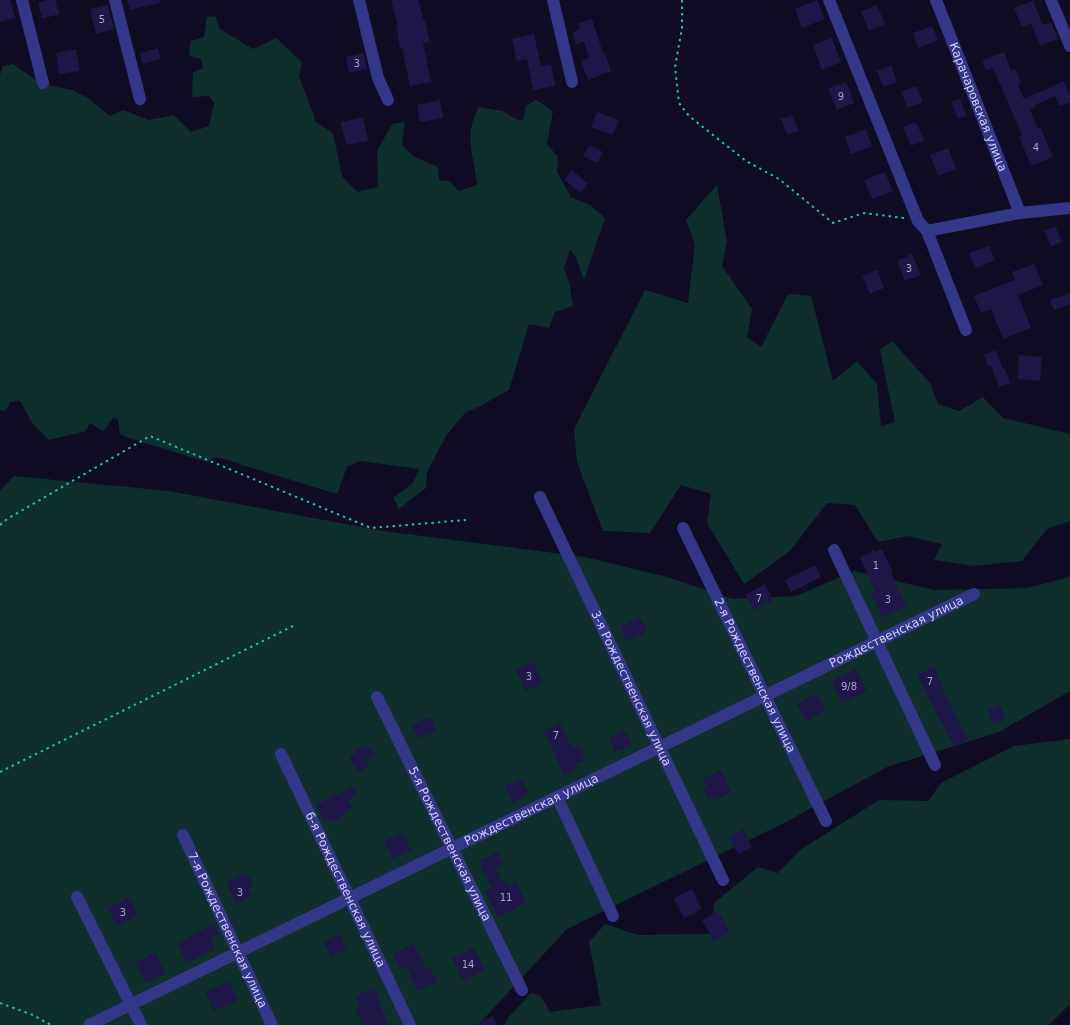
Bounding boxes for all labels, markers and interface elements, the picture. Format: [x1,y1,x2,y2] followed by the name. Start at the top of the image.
[99,14,105,25] house number: 5
[946,40,1010,174] street label: Карачаровская улица
[354,58,360,69] house number: 3
[838,91,844,102] house number: 9
[1033,142,1039,153] house number: 4
[906,263,912,274] house number: 3
[873,560,879,571] house number: 1
[756,593,762,604] house number: 7
[827,593,966,670] street label: Рождественская улица
[885,594,891,605] house number: 3
[711,596,799,755] street label: 2-я Рождественская улица
[588,608,674,768] street label: 3-я Рождественская улица
[526,671,532,682] house number: 3
[927,676,933,687] house number: 7
[841,681,857,692] house number: 9/8
[553,730,559,741] house number: 7
[406,764,494,923] street label: 5-я Рождественская улица
[462,771,601,848] street label: Рождественская улица
[303,809,388,969] street label: 6-я Рождественская улица
[185,850,270,1010] street label: 7-я Рождественская улица
[237,887,243,898] house number: 3
[500,892,512,903] house number: 11
[120,907,126,918] house number: 3
[462,959,474,970] house number: 14

